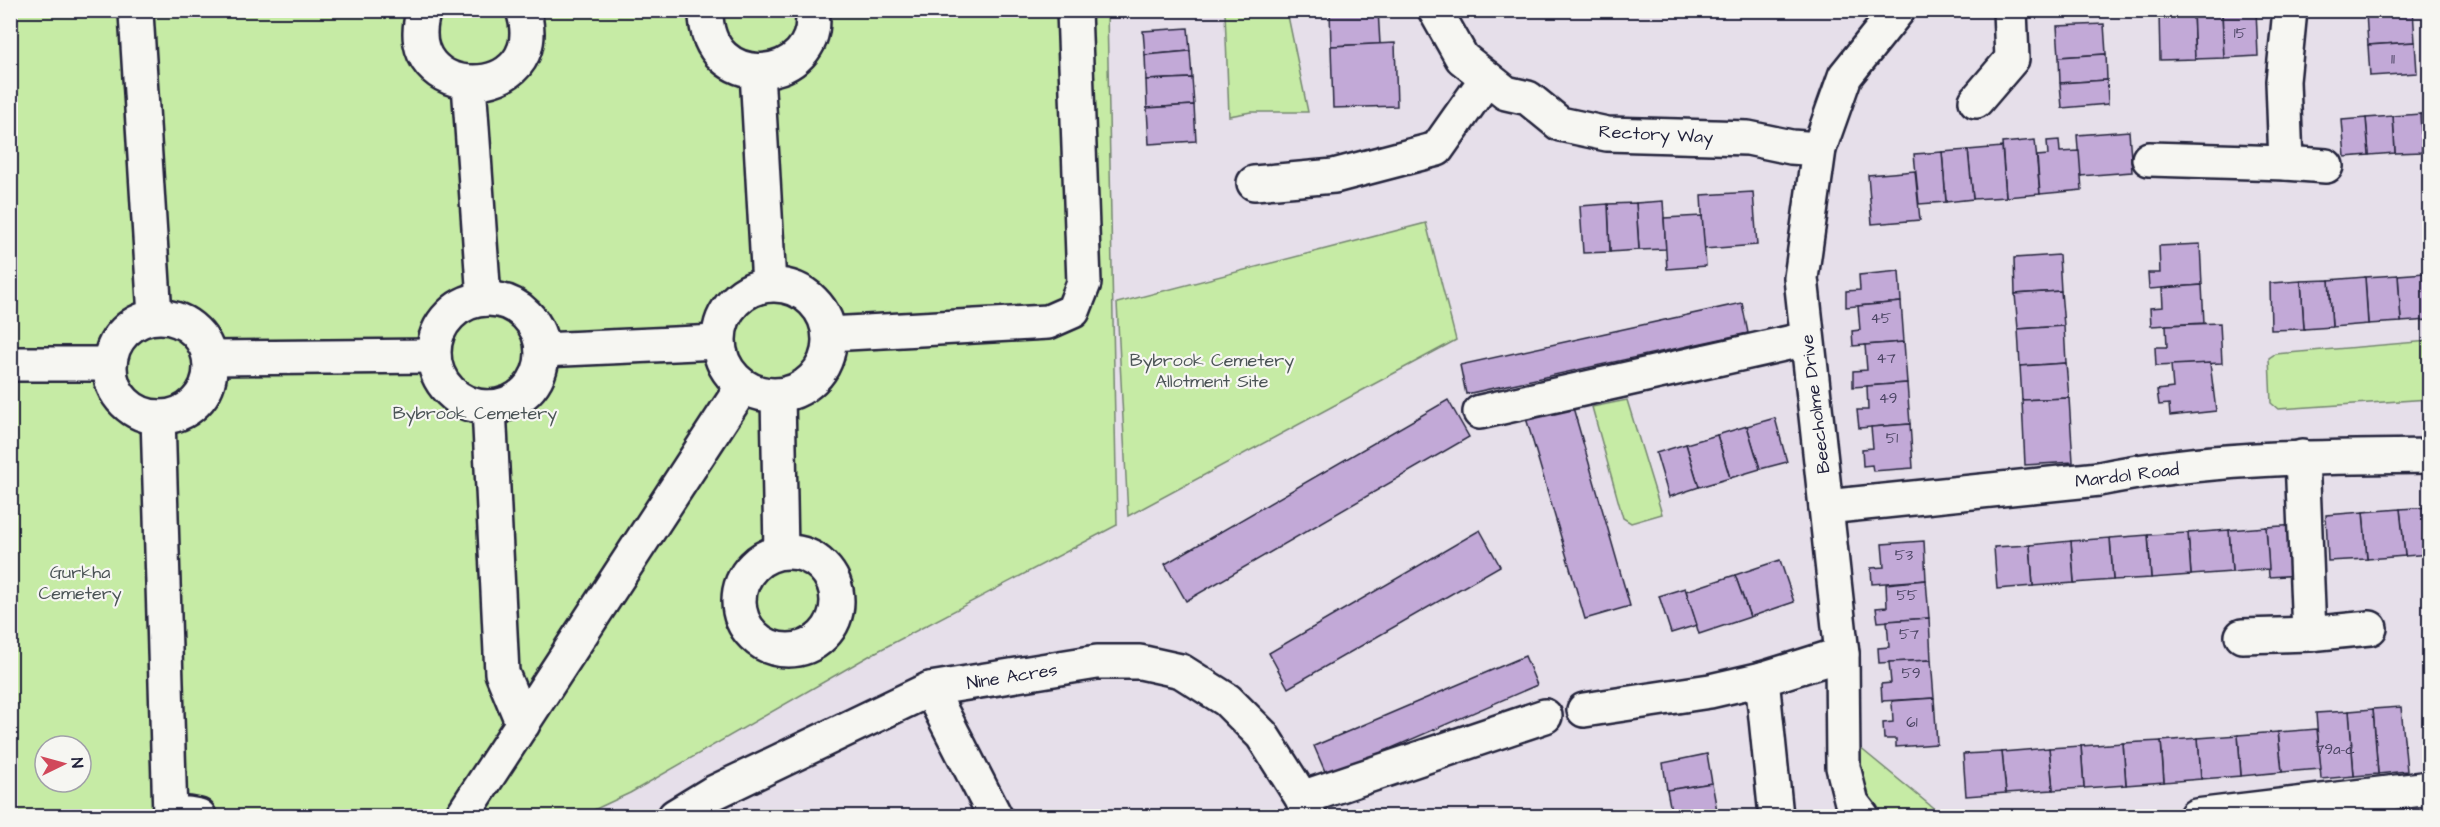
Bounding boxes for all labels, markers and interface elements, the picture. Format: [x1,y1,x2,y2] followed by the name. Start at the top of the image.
[2234,23,2247,44] house number: 15
[2391,49,2395,70] house number: 11
[1598,119,1714,151] street label: Rectory Way
[1871,308,1892,329] house number: 45
[1795,333,1836,475] street label: Beecholme Drive
[1130,348,1294,394] park label: Bybrook Cemetery Allotment Site
[1876,348,1896,369] house number: 47
[1879,388,1897,409] house number: 49
[393,401,557,427] park label: Bybrook Cemetery
[1886,428,1898,449] house number: 51
[2074,457,2181,494] street label: Mardol Road
[1895,545,1913,566] house number: 53
[38,560,122,607] park label: Gurkha Cemetery
[1896,585,1918,606] house number: 55
[1899,624,1919,645] house number: 57
[965,657,1059,696] street label: Nine Acres
[1901,663,1921,684] house number: 59
[1906,712,1918,733] house number: 61
[33,734,93,794] north arrow
[2315,739,2355,760] house number: 79a-c
[66,757,88,769] text: N

